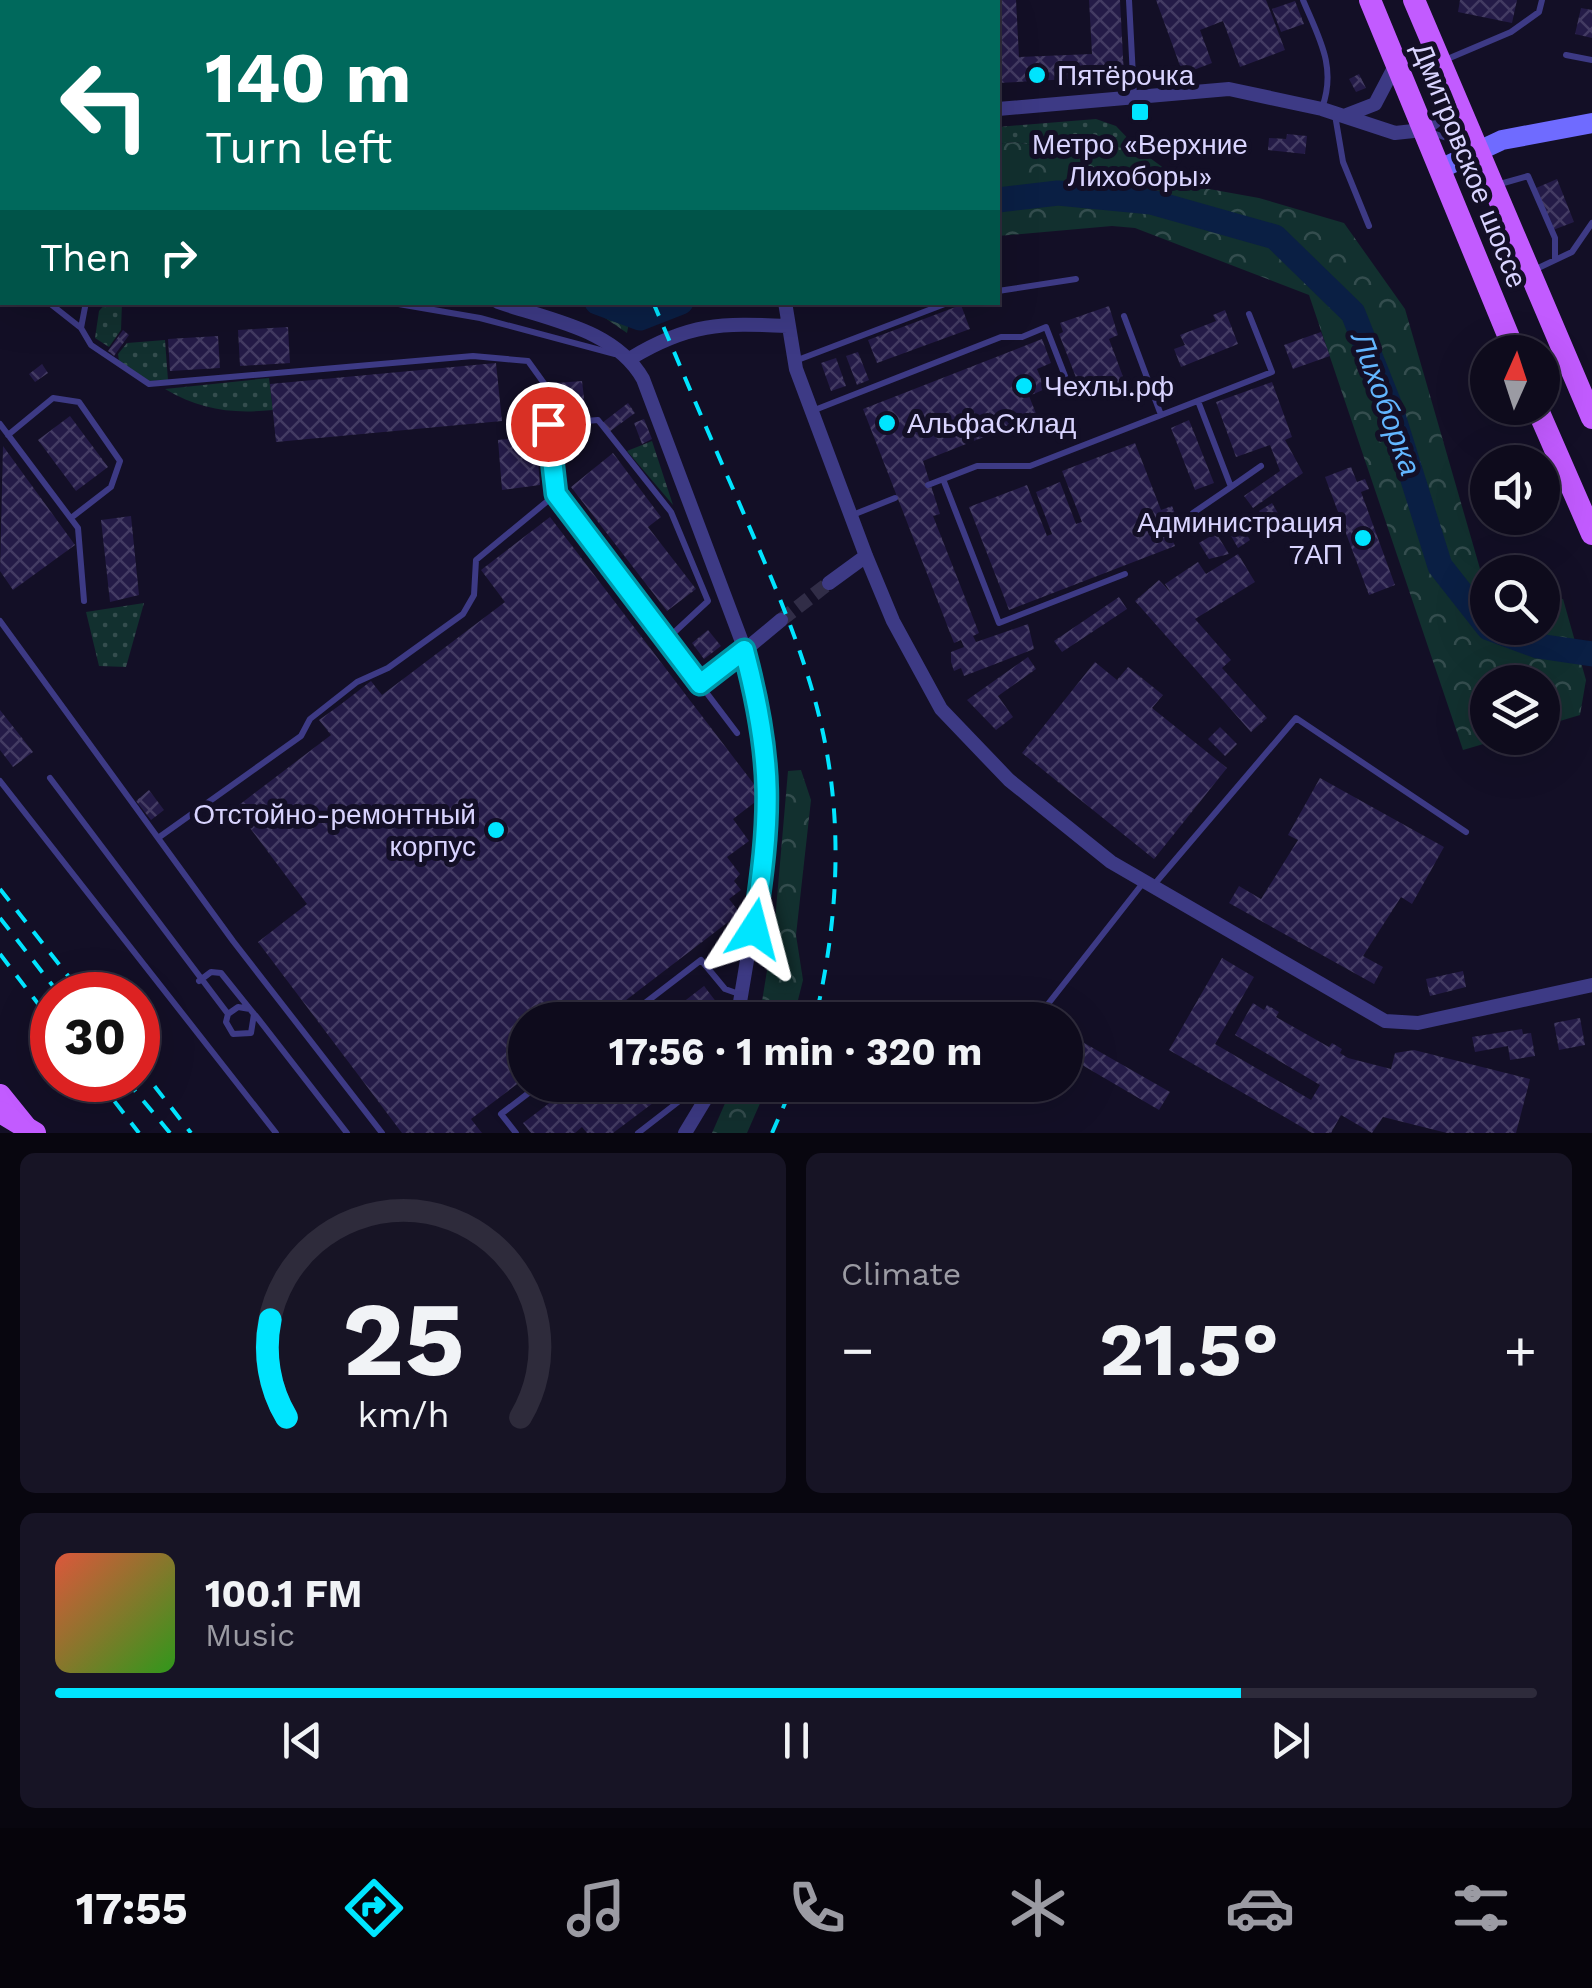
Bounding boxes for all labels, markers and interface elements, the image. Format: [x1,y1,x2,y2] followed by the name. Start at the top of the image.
[205,37,411,119] text: 140 m
[1405,38,1534,292] street label: Дмитровское шоссе
[40,40,170,170] icon: left
[1057,59,1195,92] place label: Пятёрочка
[1026,64,1048,86] marker: Пятёрочка
[1129,101,1151,123] marker: Метро «Верхние Лихоборы»
[205,121,392,174] text: Turn left
[1032,128,1248,193] place label: Метро «Верхние Лихоборы»
[151,230,206,285] icon: right
[40,236,131,280] text: Then
[1344,326,1429,480] water label: Лихоборка
[1470,335,1560,425] north arrow
[1470,335,1560,755] map controls
[1044,370,1174,403] place label: Чехлы.рф
[1013,375,1035,397] marker: Чехлы.рф
[506,382,591,467] pin
[521,397,576,452] icon: arrive
[907,407,1076,440] place label: АльфаСклад
[876,412,898,434] marker: АльфаСклад
[1470,445,1560,535] button: sound
[1137,506,1343,571] place label: Администрация 7АП
[1352,527,1374,549] marker: Администрация 7АП
[1470,555,1560,645] button: search
[1470,665,1560,755] button: layers
[193,798,476,863] place label: Отстойно-ремонтный корпус
[485,819,507,841] marker: Отстойно-ремонтный корпус
[702,877,806,981] position arrow
[30,972,160,1102] speed limit sign: 30
[609,1030,982,1074] text: 17:56 · 1 min · 320 m
[841,1255,961,1293] text: Climate
[342,1278,464,1400] text: 25
[1099,1305,1279,1393] text: 21.5°
[841,1318,874,1382] text: −
[1504,1318,1537,1382] text: +
[357,1394,449,1436] text: km/h
[205,1572,362,1616] text: 100.1 FM
[205,1616,295,1654] text: Music
[275,1713,330,1768] icon: previous
[769,1713,824,1768] icon: pause
[1263,1713,1318,1768] icon: next
[339,1873,409,1943] icon: directions
[561,1873,631,1943] icon: music
[782,1873,852,1943] icon: phone
[1003,1873,1073,1943] icon: climate
[1225,1873,1295,1943] icon: car
[1446,1873,1516,1943] icon: filters
[76,1882,188,1935] text: 17:55

